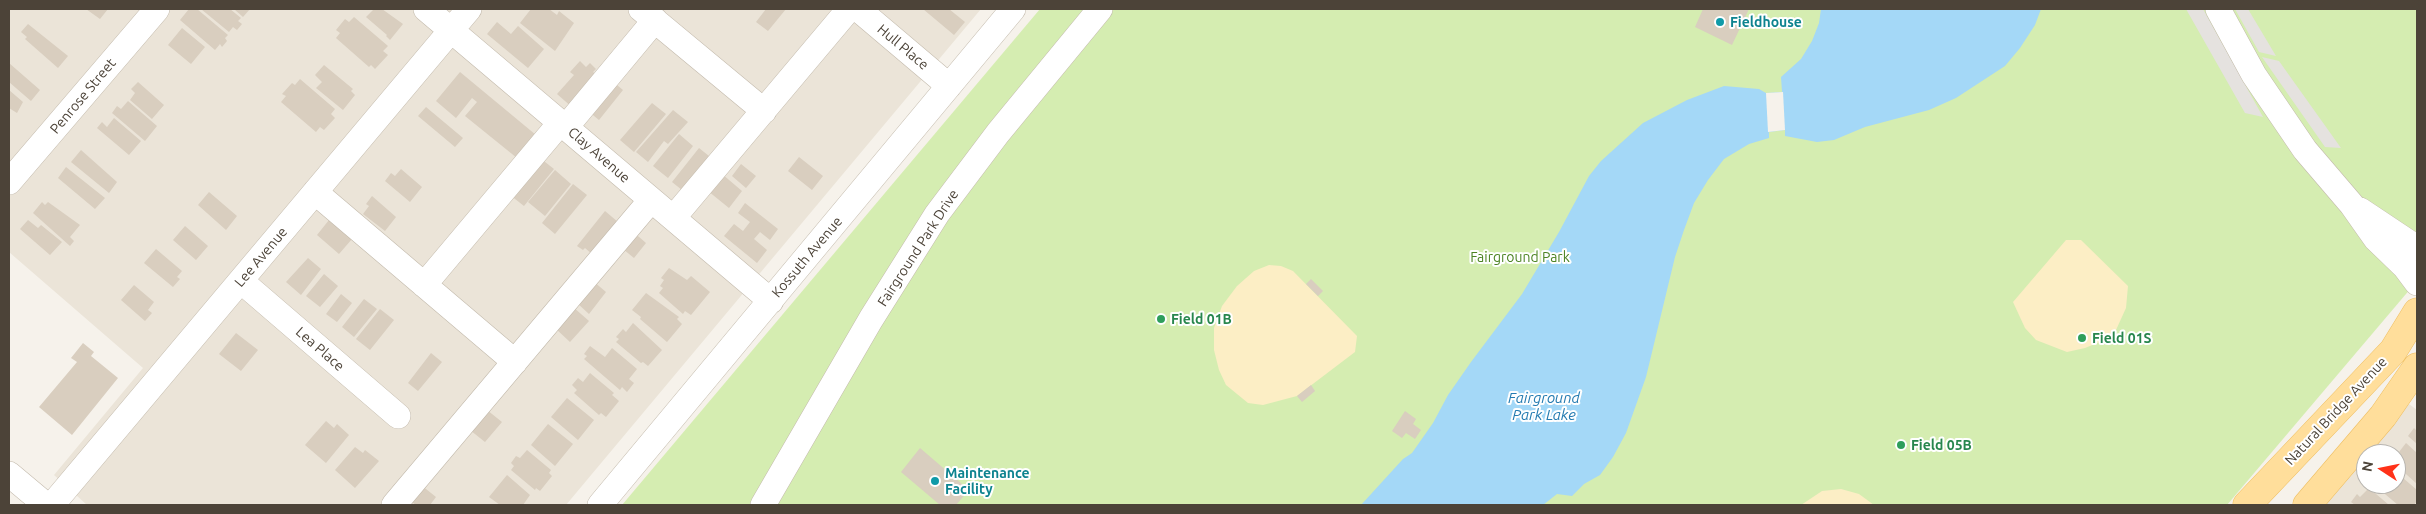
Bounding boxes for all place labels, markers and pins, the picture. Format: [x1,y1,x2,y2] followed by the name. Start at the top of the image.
[1730,14,1802,30] place label: Fieldhouse
[1714,16,1726,28] marker: Fieldhouse
[1171,311,1232,327] place label: Field 01B
[1155,313,1167,325] marker: Field 01B
[2092,330,2152,346] place label: Field 01S
[2076,332,2088,344] marker: Field 01S
[1911,437,1972,453] place label: Field 05B
[1895,439,1907,451] marker: Field 05B
[945,465,1030,498] place label: Maintenance Facility
[929,475,941,487] marker: Maintenance Facility

